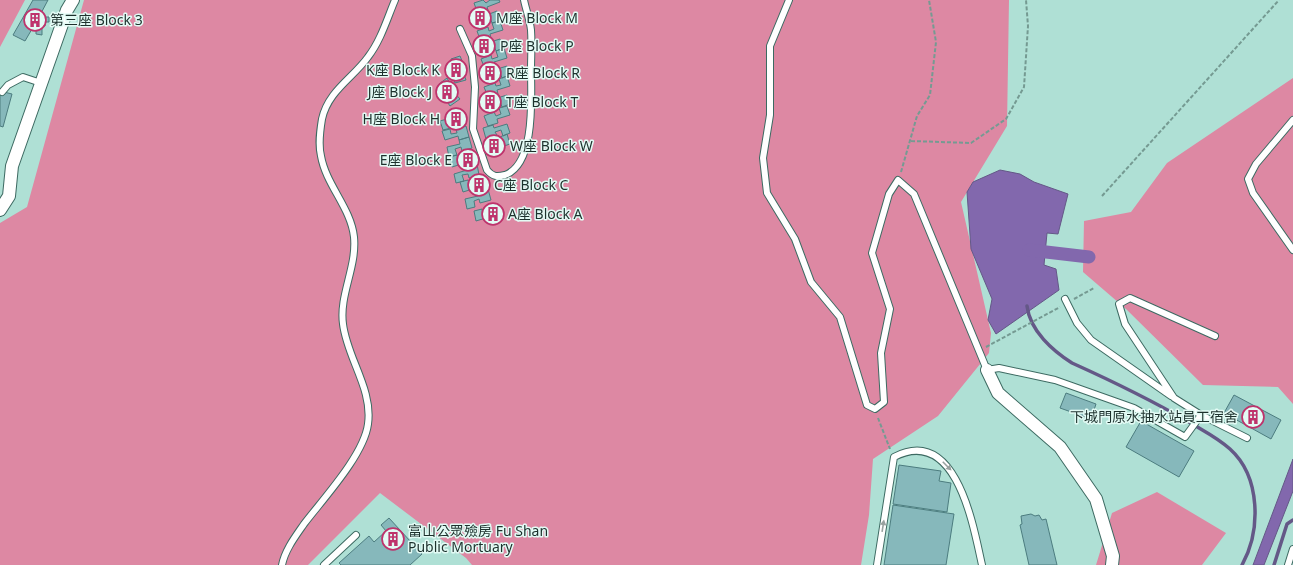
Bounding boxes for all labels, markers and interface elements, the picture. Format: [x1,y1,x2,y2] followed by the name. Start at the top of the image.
[467,5,493,31] building icon: M座 Block M
[22,7,48,33] building icon: 第三座 Block 3
[496,8,578,27] place label: M座 Block M
[50,10,143,29] place label: 第三座 Block 3
[471,33,497,59] building icon: P座 Block P
[500,36,574,55] place label: P座 Block P
[443,57,469,83] building icon: K座 Block K
[366,60,440,79] place label: K座 Block K
[477,60,503,86] building icon: R座 Block R
[506,63,580,82] place label: R座 Block R
[434,79,460,105] building icon: J座 Block J
[366,82,432,101] place label: J座 Block J
[477,89,503,115] building icon: T座 Block T
[506,92,578,111] place label: T座 Block T
[443,106,469,132] building icon: H座 Block H
[363,109,440,128] place label: H座 Block H
[481,133,507,159] building icon: W座 Block W
[510,136,593,155] place label: W座 Block W
[455,147,481,173] building icon: E座 Block E
[380,150,452,169] place label: E座 Block E
[466,172,492,198] building icon: C座 Block C
[494,175,569,194] place label: C座 Block C
[480,201,506,227] building icon: A座 Block A
[508,204,583,223] place label: A座 Block A
[1240,404,1266,430] building icon: 下城門原水抽水站員工宿舍
[1070,407,1238,426] place label: 下城門原水抽水站員工宿舍
[942,461,952,471] one-way arrow
[880,520,886,533] one-way arrow
[408,521,548,556] place label: 富山公眾殮房 Fu Shan Public Mortuary
[380,526,406,552] building icon: 富山公眾殮房 Fu Shan Public Mortuary

